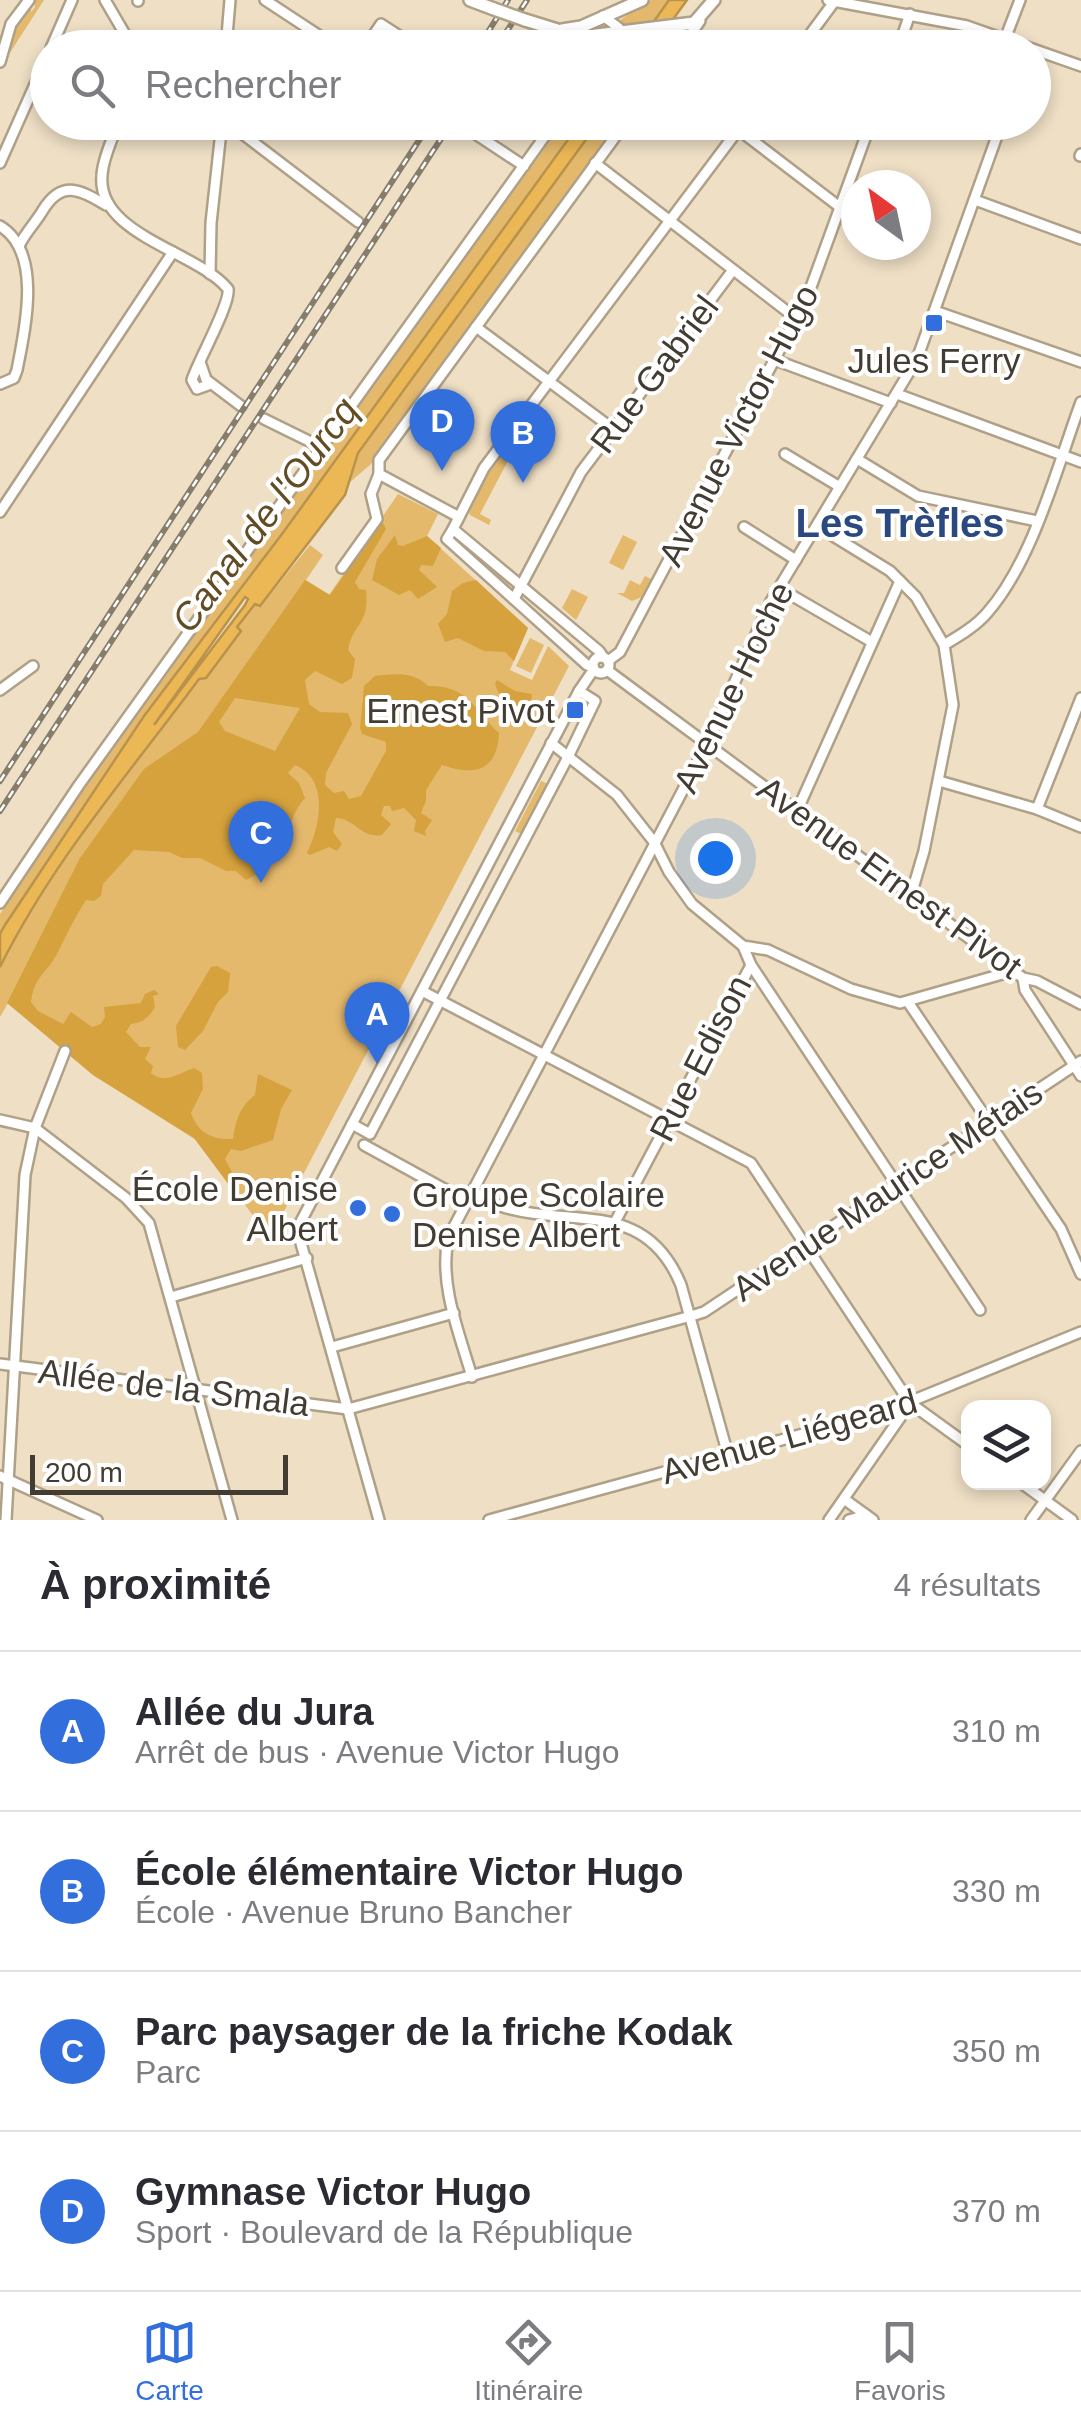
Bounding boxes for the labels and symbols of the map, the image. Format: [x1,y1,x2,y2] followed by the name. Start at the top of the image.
[841,170,931,260] north arrow
[650,278,826,572] street label: Avenue Victor Hugo
[582,288,726,460] street label: Rue Gabriel
[923,312,945,334] marker: Jules Ferry
[847,341,1021,380] place label: Jules Ferry
[410,388,474,471] pin: D
[163,390,367,640] water label: Canal de l'Ourcq
[490,400,556,483] pin: B
[795,501,1005,545] district label: Les Trèfles
[665,576,801,798] street label: Avenue Hoche
[366,691,555,730] place label: Ernest Pivot
[564,699,586,721] marker: Ernest Pivot
[751,768,1030,986] street label: Avenue Ernest Pivot
[228,800,294,883] pin: C
[690,833,741,884] your location
[642,969,758,1147] street label: Rue Edison
[344,982,410,1064] pin: A
[725,1072,1049,1308] street label: Avenue Maurice Métais
[132,1169,338,1248] place label: École Denise Albert
[412,1175,665,1254] place label: Groupe Scolaire Denise Albert
[347,1197,369,1219] marker: École Denise Albert
[381,1203,403,1225] marker: Groupe Scolaire Denise Albert
[36,1351,312,1423] street label: Allée de la Smala
[657,1381,921,1491] street label: Avenue Liégeard
[30,1450,288,1494] scale bar

